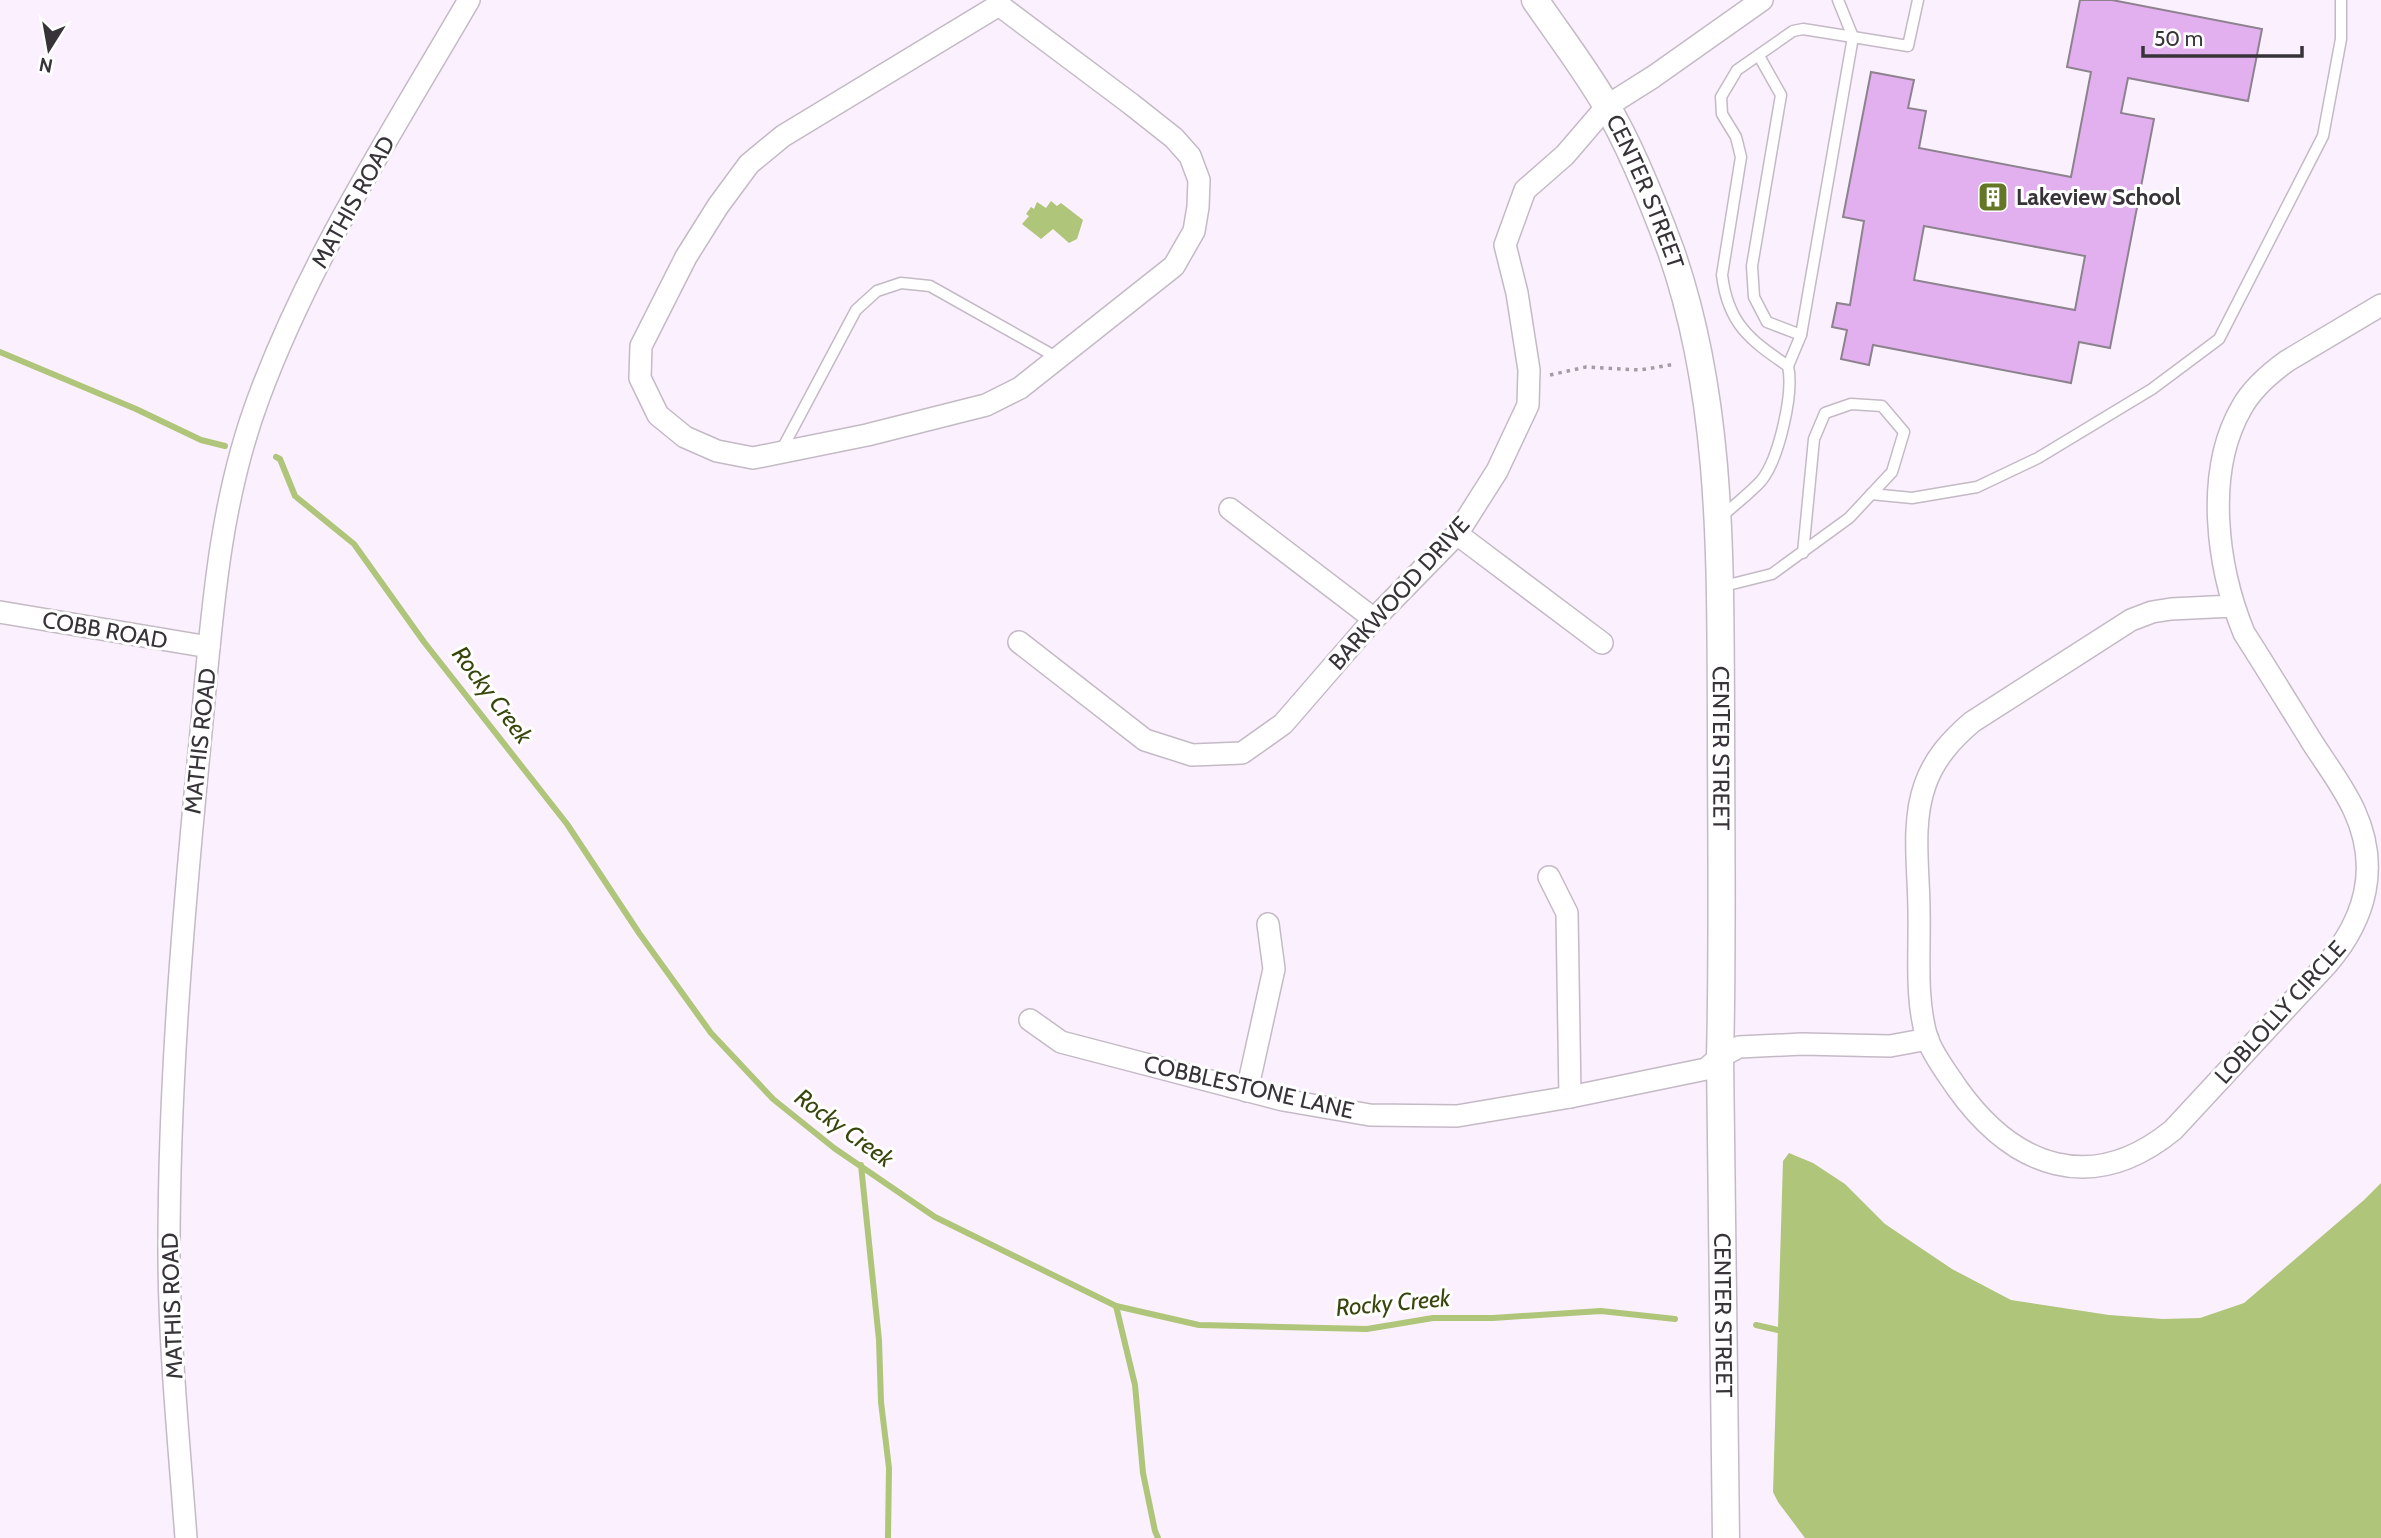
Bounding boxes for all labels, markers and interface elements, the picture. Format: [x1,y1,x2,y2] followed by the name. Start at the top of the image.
[14,14,84,84] north arrow
[2143,14,2302,58] scale bar
[2154,26,2203,51] text: 50 m
[37,53,55,78] text: N
[1600,110,1690,272] street label: CENTER STREET
[305,131,401,273] street label: MATHIS ROAD
[1976,180,2010,214] building icon: Lakeview School
[2016,183,2181,211] place label: Lakeview School
[1323,510,1475,676] street label: BARKWOOD DRIVE
[40,605,170,655] street label: COBB ROAD
[446,640,539,750] water label: Rocky Creek
[1707,666,1735,831] street label: CENTER STREET
[178,667,222,815] street label: MATHIS ROAD
[2209,935,2351,1089] street label: LOBLOLLY CIRCLE
[1141,1049,1357,1125] street label: COBBLESTONE LANE
[789,1082,900,1173] water label: Rocky Creek
[155,1232,189,1380] street label: MATHIS ROAD
[1708,1233,1738,1398] street label: CENTER STREET
[1335,1283,1452,1322] water label: Rocky Creek

